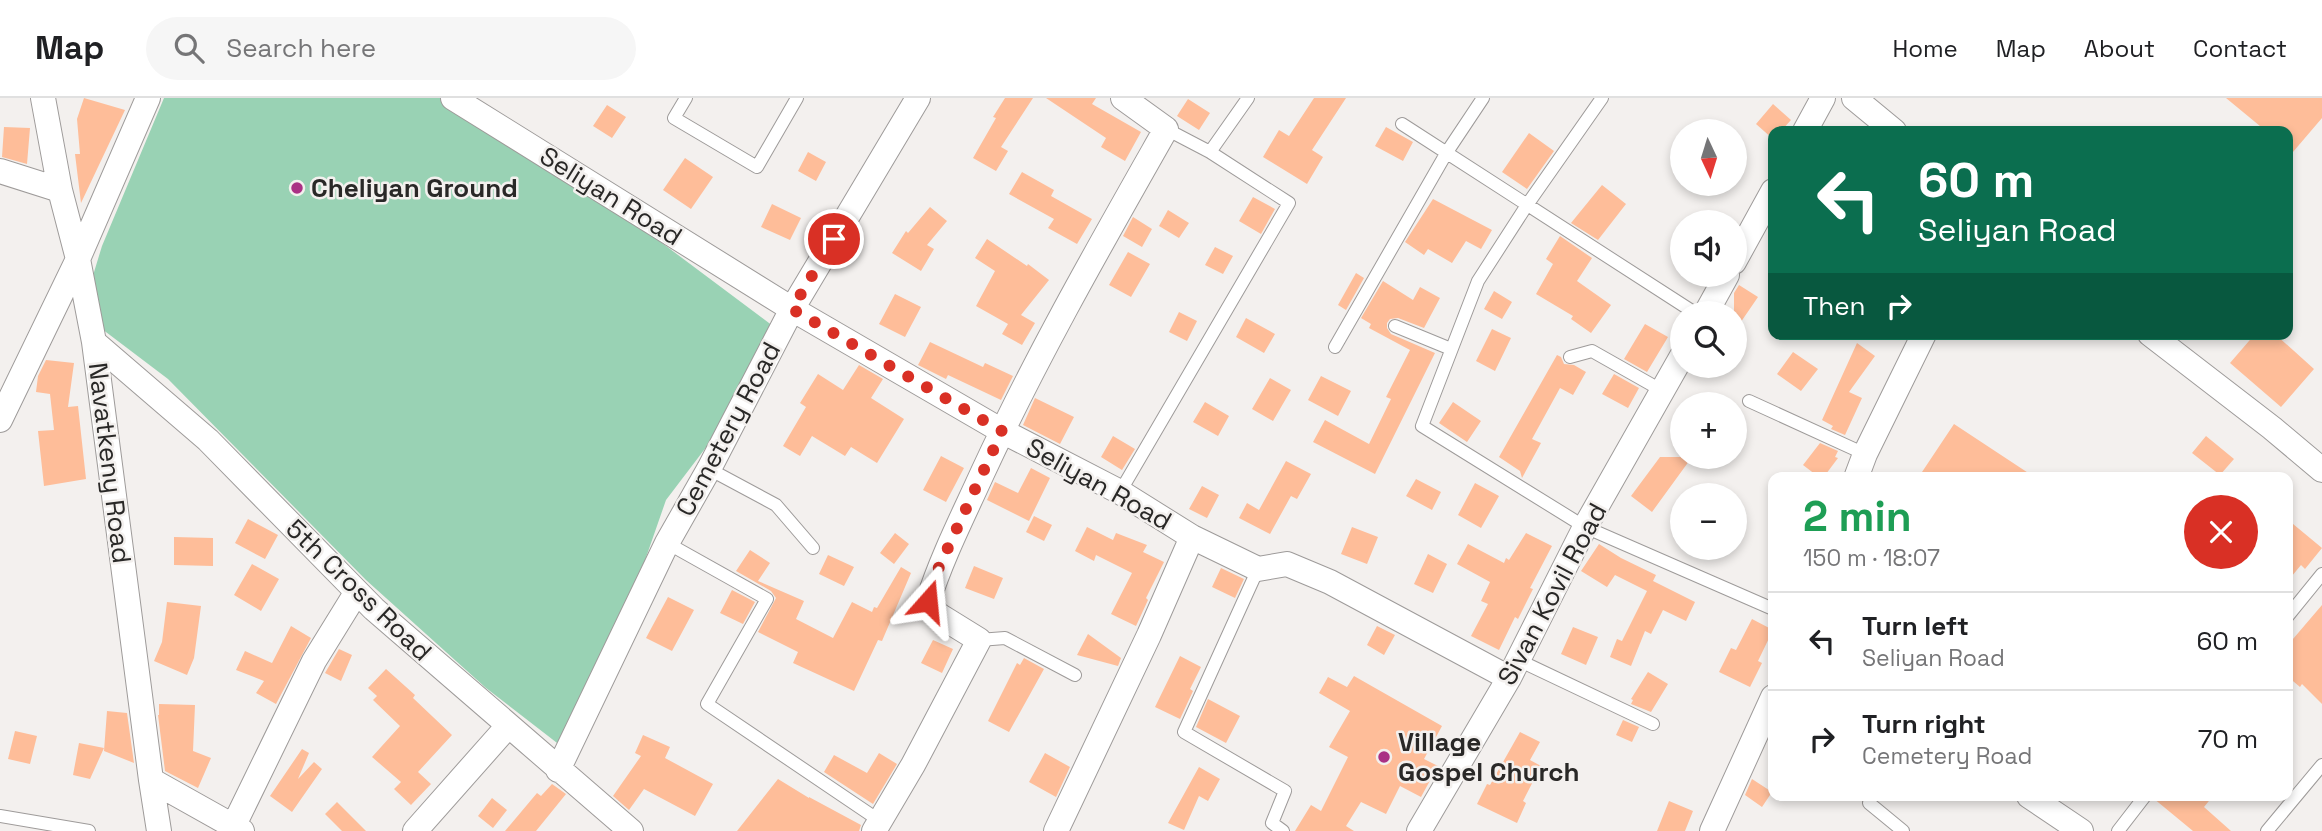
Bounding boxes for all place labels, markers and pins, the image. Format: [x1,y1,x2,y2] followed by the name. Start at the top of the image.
[311,171,518,205] place label: Cheliyan Ground
[289,180,305,196] marker: Cheliyan Ground
[804,209,864,269] pin
[1398,725,1580,789] place label: Village Gospel Church
[1376,749,1392,765] marker: Village Gospel Church

